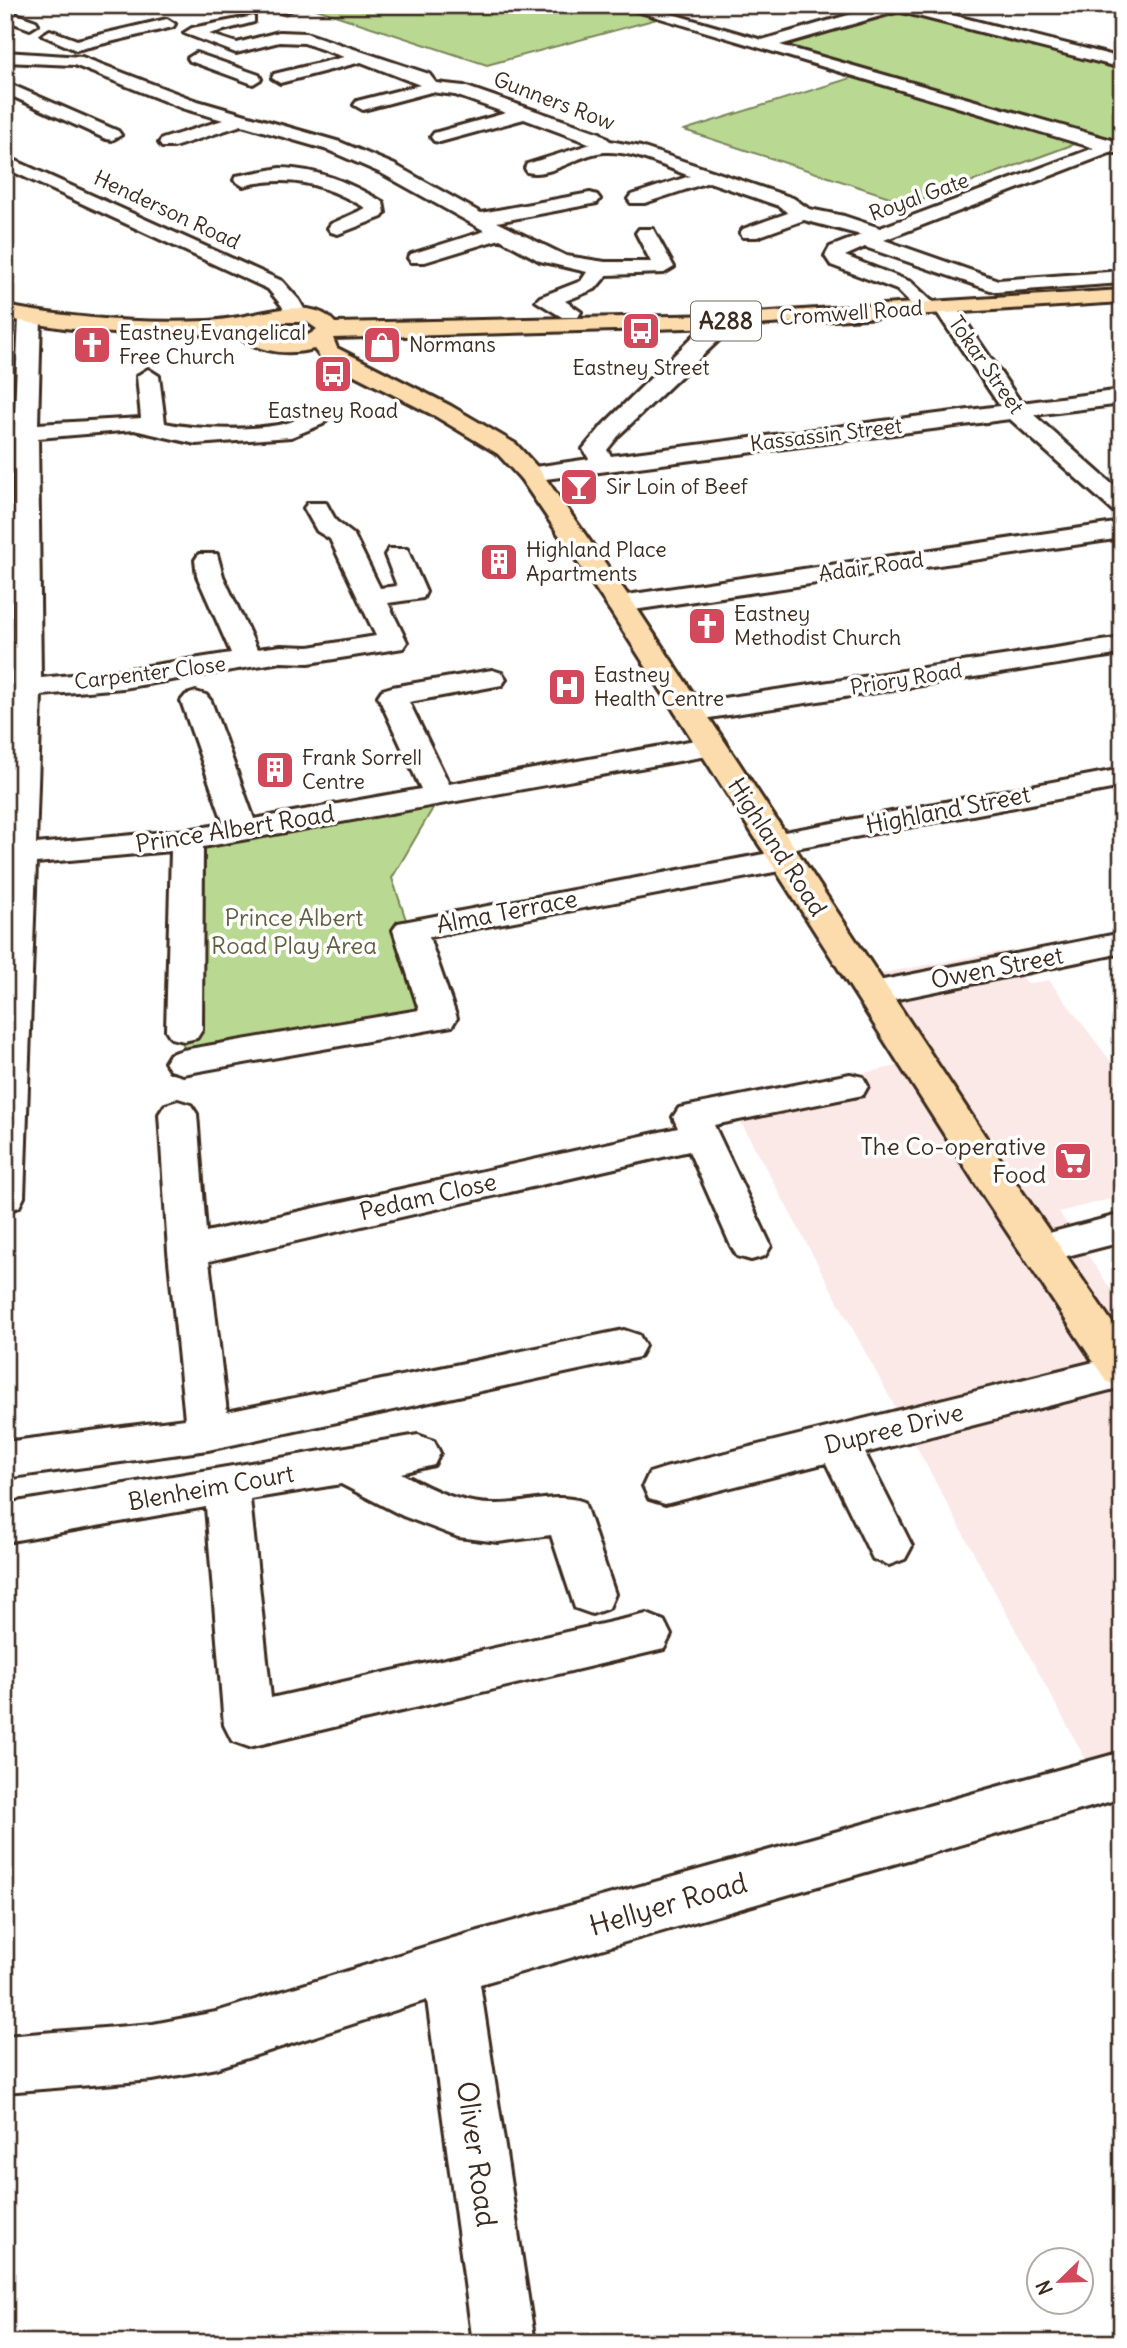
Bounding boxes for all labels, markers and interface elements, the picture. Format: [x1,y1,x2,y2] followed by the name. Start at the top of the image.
[490,65,619,136] street label: Gunners Row
[90,164,245,255] street label: Henderson Road
[865,166,972,227] street label: Royal Gate
[778,294,924,331] street label: Cromwell Road
[691,302,761,340] road number: A288
[620,310,662,352] bus stop icon: Eastney Street
[943,310,1030,419] street label: Tokar Street
[119,319,306,370] place label: Eastney Evangelical Free Church
[71,324,113,366] church icon: Eastney Evangelical Free Church
[361,324,403,366] shop icon: Normans
[409,331,496,358] place label: Normans
[312,353,354,395] bus stop icon: Eastney Road
[572,354,710,381] place label: Eastney Street
[268,397,398,424] place label: Eastney Road
[748,412,903,457] street label: Kassassin Street
[558,466,600,508] bar icon: Sir Loin of Beef
[606,473,749,500] place label: Sir Loin of Beef
[526,536,667,587] place label: Highland Place Apartments
[478,541,520,583] building icon: Highland Place Apartments
[817,546,925,587] street label: Adair Road
[734,600,901,651] place label: Eastney Methodist Church
[686,605,728,647] church icon: Eastney Methodist Church
[73,650,227,695] street label: Carpenter Close
[848,656,964,701] street label: Priory Road
[594,661,724,712] place label: Eastney Health Centre
[546,666,588,708] hospital icon: Eastney Health Centre
[302,744,422,795] place label: Frank Sorrell Centre
[254,749,296,791] building icon: Frank Sorrell Centre
[722,772,834,921] street label: Highland Road
[863,778,1032,840] street label: Highland Street
[133,797,336,859] street label: Prince Albert Road
[434,883,580,939] street label: Alma Terrace
[211,902,377,960] park label: Prince Albert Road Play Area
[928,940,1065,995] street label: Owen Street
[860,1131,1046,1189] place label: The Co-operative Food
[1052,1140,1094,1182] supermarket icon: The Co-operative Food
[356,1166,499,1226] street label: Pedam Close
[821,1396,966,1460] street label: Dupree Drive
[126,1458,296,1516] street label: Blenheim Court
[585,1864,751,1944] street label: Hellyer Road
[449,2079,505,2229] street label: Oliver Road
[1026,2246,1096,2316] north arrow
[1031,2277,1058,2298] text: N

